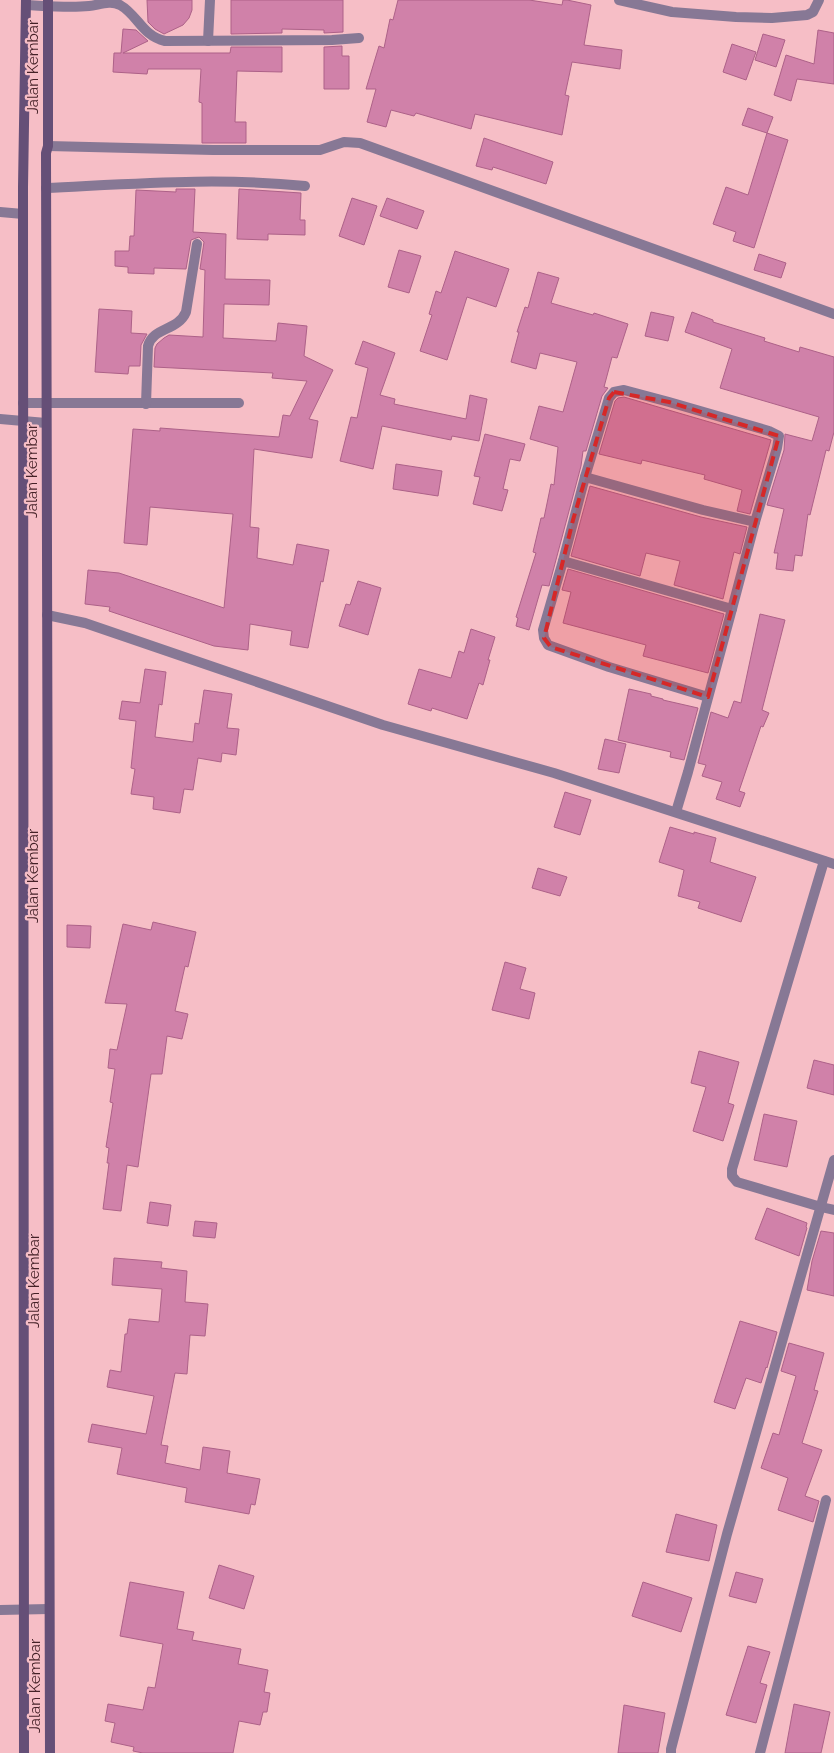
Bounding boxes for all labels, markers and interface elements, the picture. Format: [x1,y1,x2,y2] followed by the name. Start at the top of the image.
[24,19,42,114] street label: Jalan Kembar
[23,423,41,518] street label: Jalan Kembar
[24,828,42,923] street label: Jalan Kembar
[25,1233,43,1328] street label: Jalan Kembar
[26,1638,44,1733] street label: Jalan Kembar

